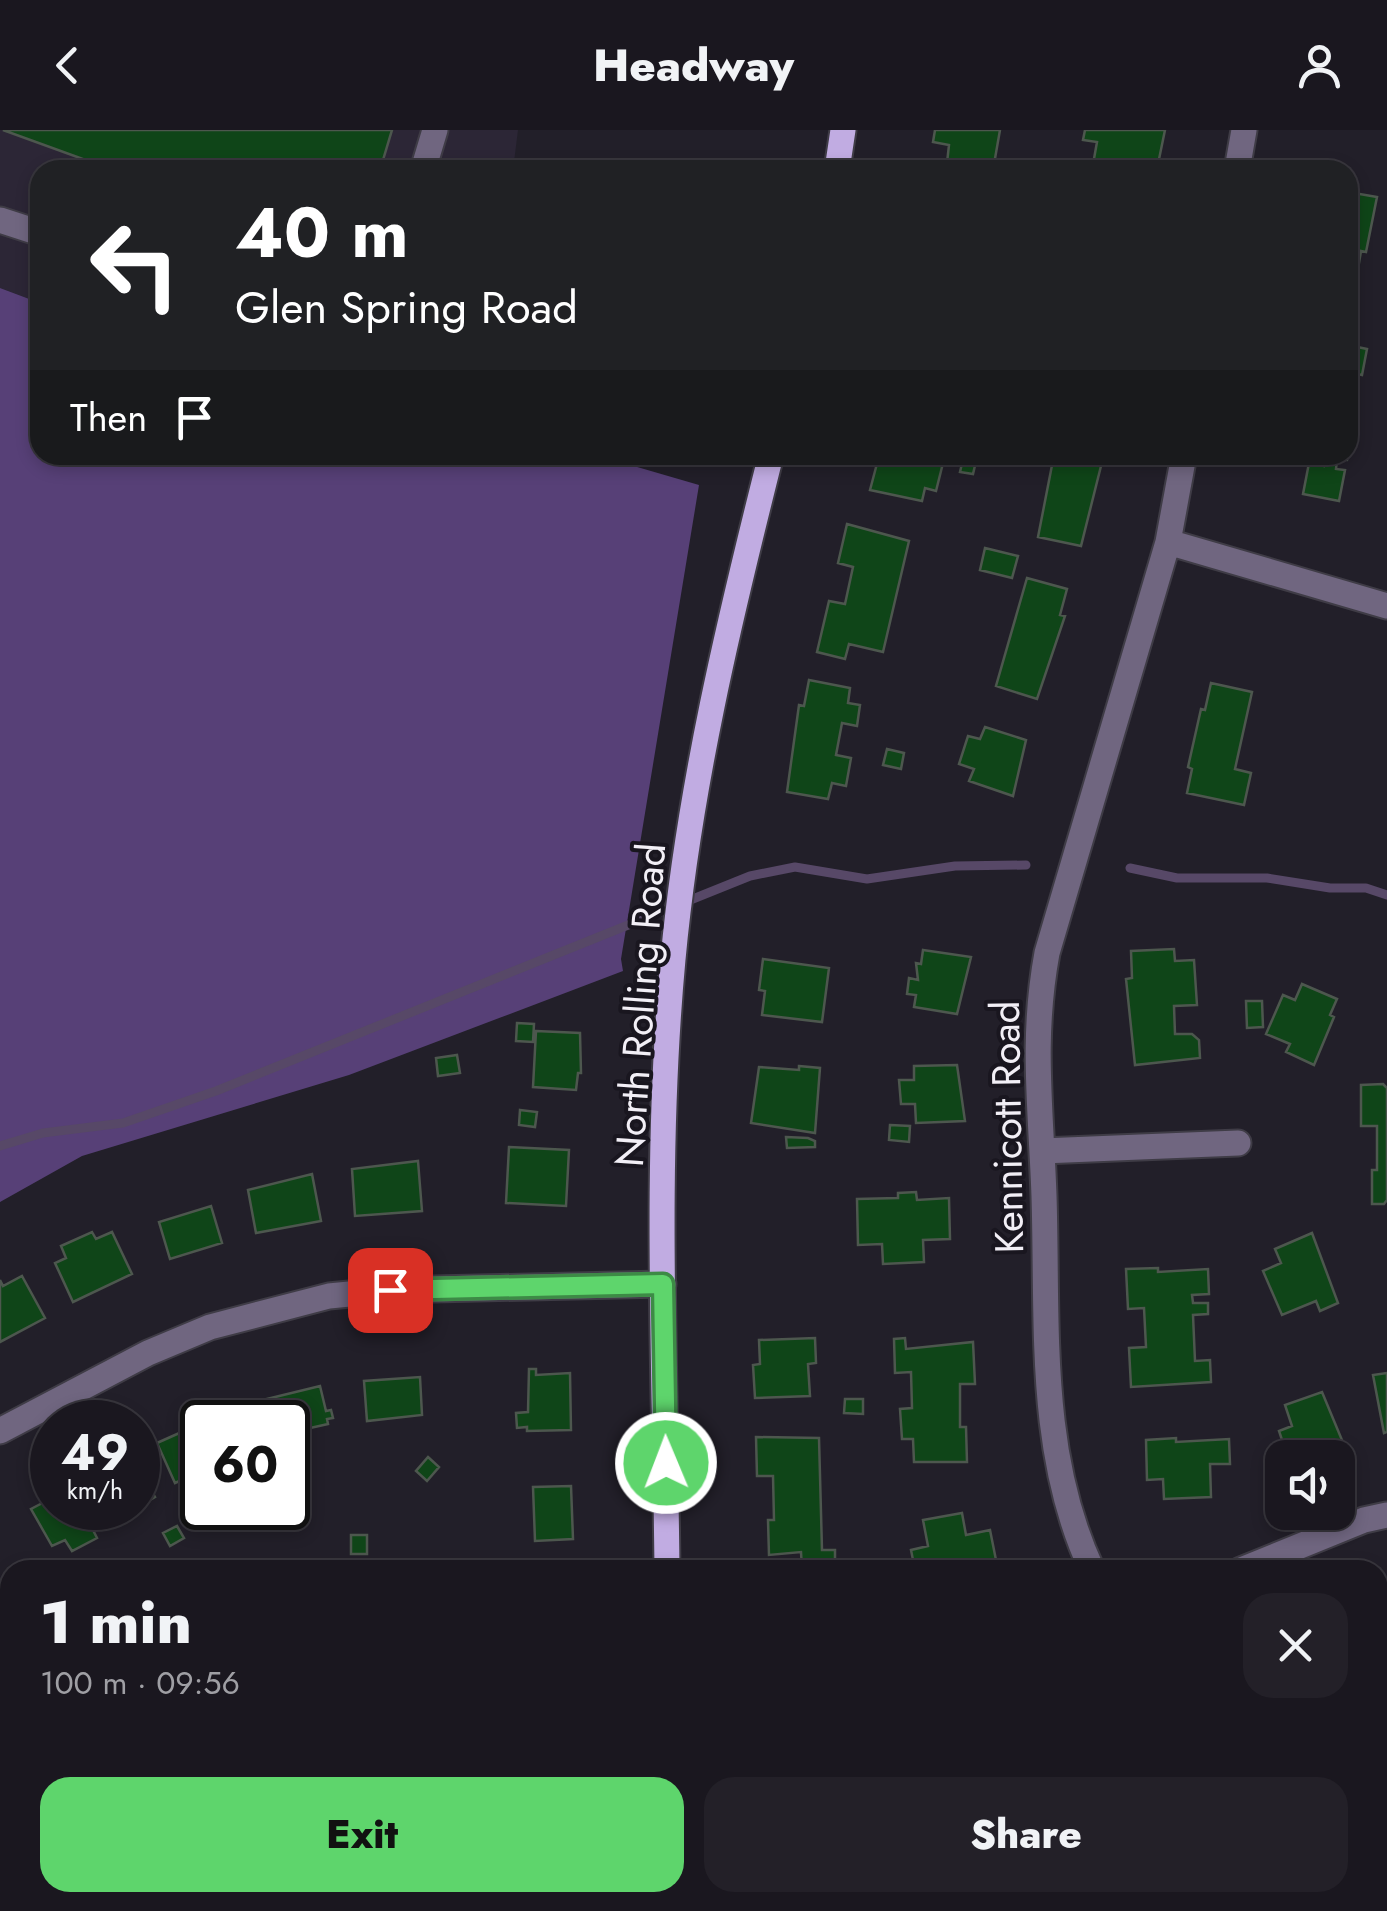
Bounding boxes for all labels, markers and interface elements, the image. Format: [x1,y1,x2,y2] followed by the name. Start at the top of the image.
[593,33,794,98] text: Headway
[40,38,95,93] icon: back
[1292,38,1347,93] icon: person
[235,182,409,283] text: 40 m
[70,200,200,330] icon: left
[235,275,578,340] text: Glen Spring Road
[70,390,147,445] text: Then
[167,390,222,445] icon: arrive
[600,841,680,1169] street label: North Rolling Road
[976,1000,1038,1254] street label: Kennicott Road
[348,1248,433,1333] pin
[363,1263,418,1318] icon: arrive
[180,1400,310,1530] speed limit sign: 60
[614,1411,718,1515] position arrow
[61,1416,129,1489] text: 49
[1265,1440,1355,1530] map controls
[1265,1440,1355,1530] button: sound
[67,1472,123,1508] text: km/h
[40,1579,192,1666] text: 1 min
[1243,1593,1348,1698] button: close
[40,1660,240,1706] text: 100 m · 09:56
[40,1777,684,1892] button: Exit
[704,1777,1348,1892] button: Share

